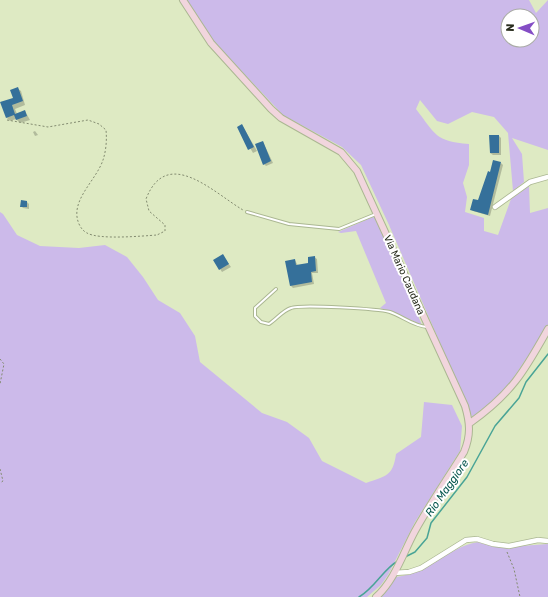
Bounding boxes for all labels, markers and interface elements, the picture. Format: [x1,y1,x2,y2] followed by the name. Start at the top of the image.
[500,8,540,48] north arrow
[504,23,517,32] text: N
[381,233,427,317] street label: Via Mario Caudana
[423,457,471,519] water label: Rio Maggiore

